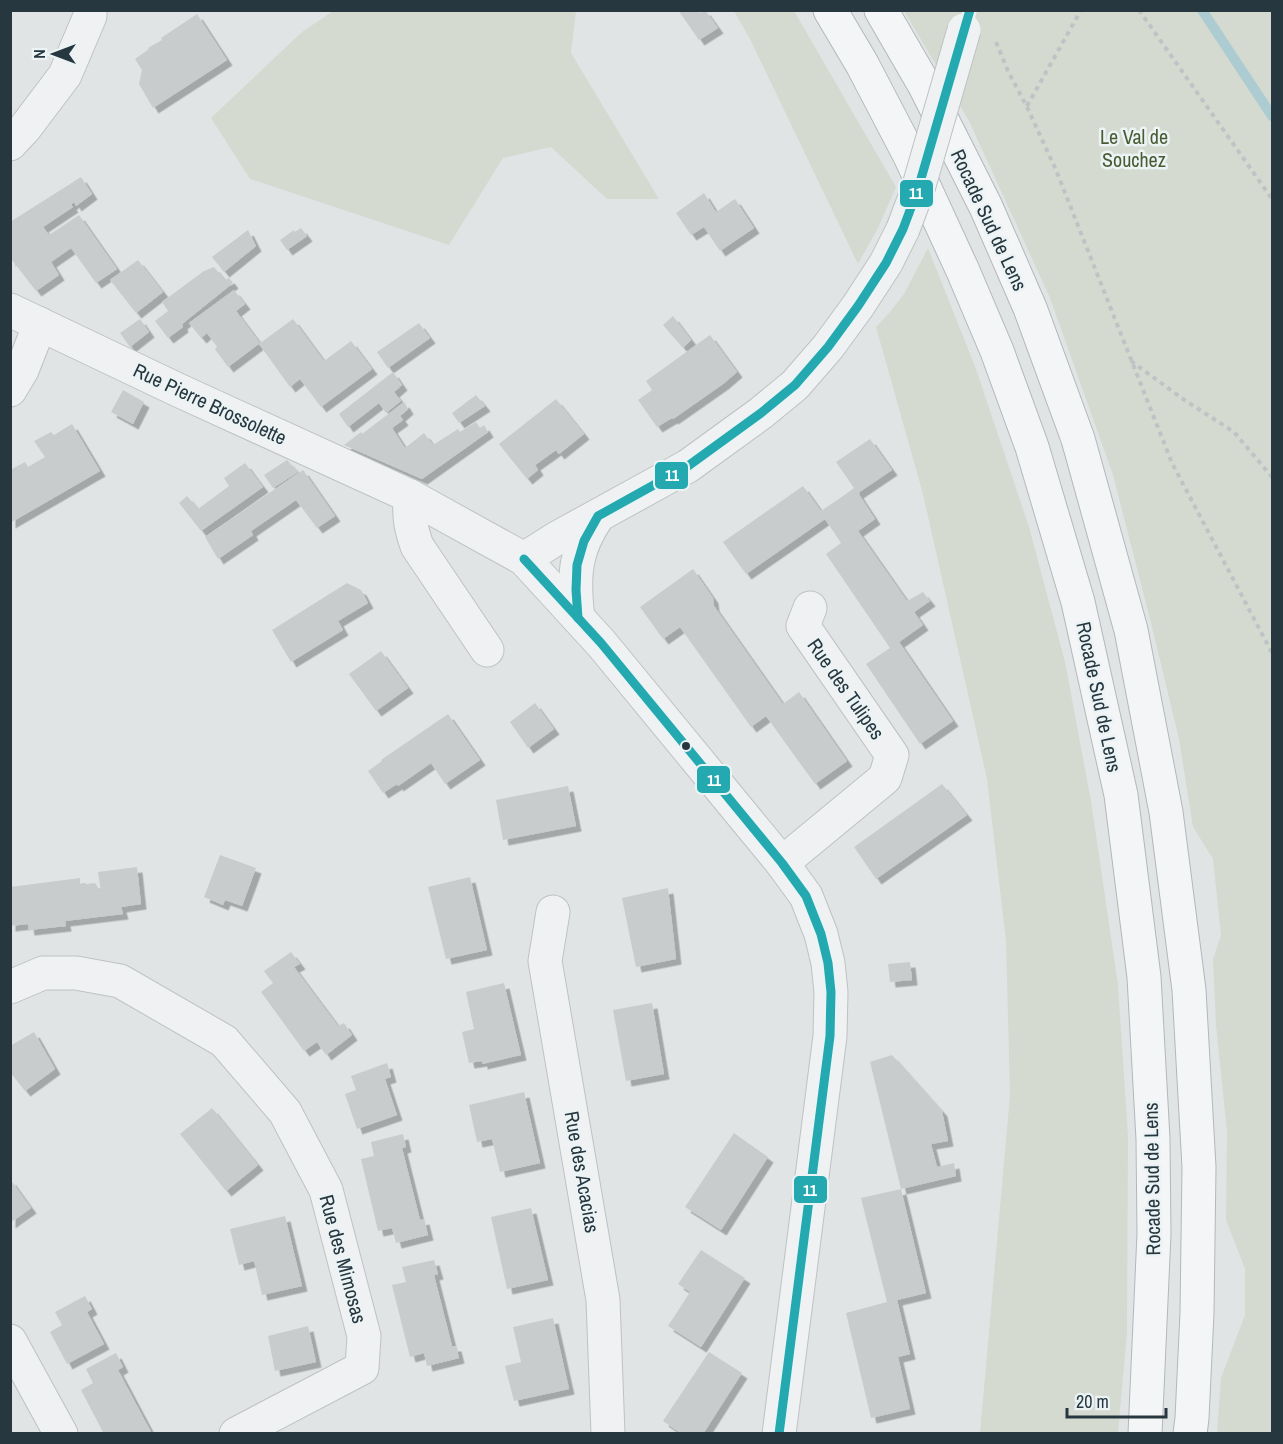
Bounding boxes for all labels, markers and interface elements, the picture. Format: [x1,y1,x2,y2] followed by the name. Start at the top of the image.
[24,24,84,84] north arrow
[28,49,50,59] text: N
[1100,123,1168,173] park label: Le Val de Souchez
[945,145,1034,295] street label: Rocade Sud de Lens
[899,179,934,208] line badge: 11
[909,182,924,204] text: 11
[129,356,291,451] street label: Rue Pierre Brossolette
[654,461,689,490] line badge: 11
[665,464,680,486] text: 11
[1070,619,1129,775] street label: Rocade Sud de Lens
[802,633,891,745] street label: Rue des Tulipes
[680,740,692,752] unlabelled marker
[696,765,731,794] line badge: 11
[707,769,722,791] text: 11
[1137,1102,1166,1256] street label: Rocade Sud de Lens
[559,1109,606,1235] street label: Rue des Acacias
[793,1175,828,1204] line badge: 11
[803,1179,818,1201] text: 11
[313,1192,374,1326] street label: Rue des Mimosas
[1067,1381,1166,1419] scale bar
[1076,1389,1109,1414] text: 20 m

